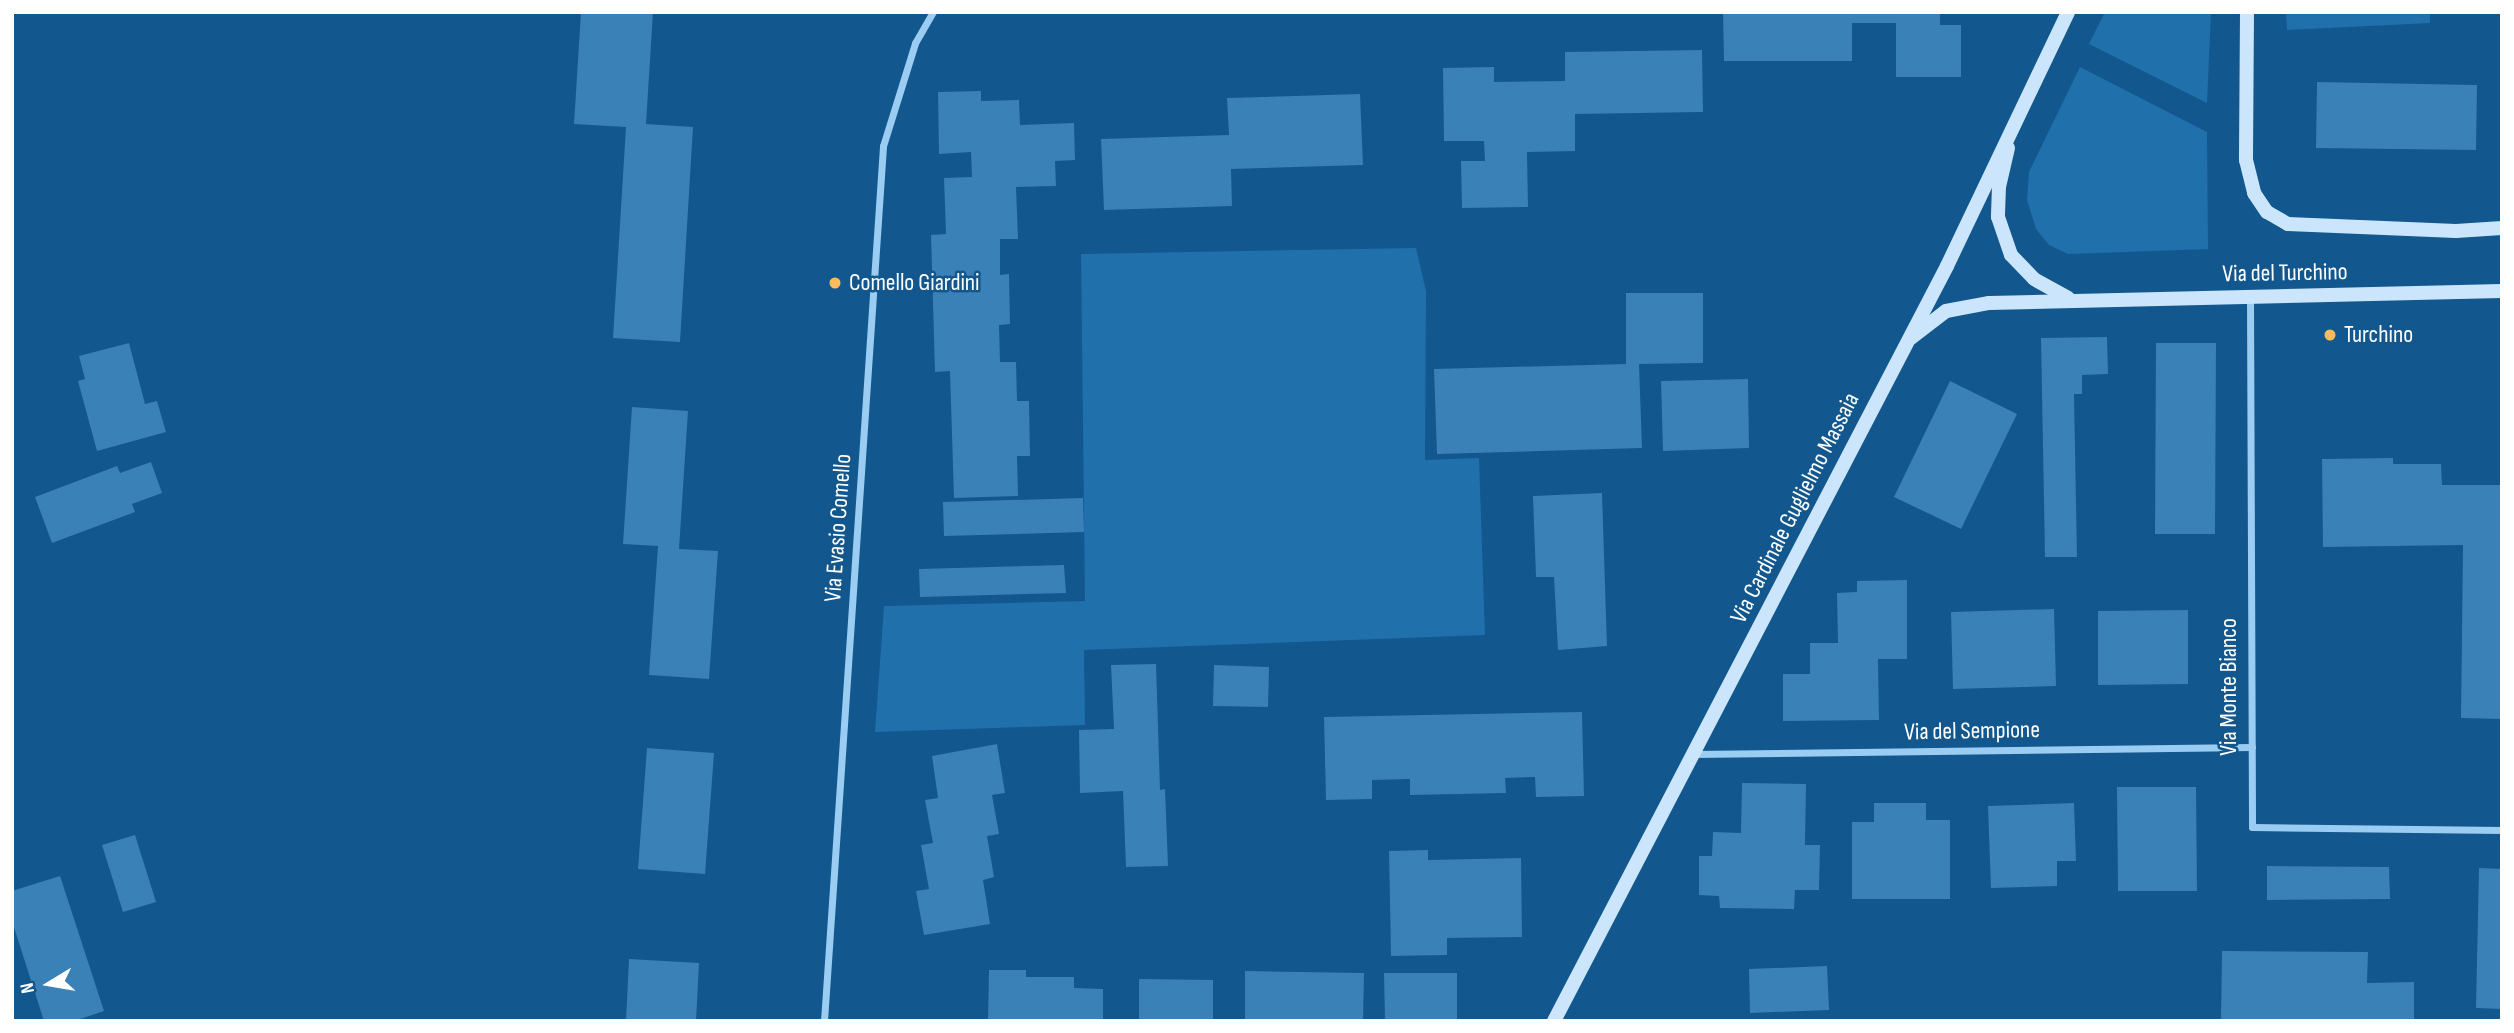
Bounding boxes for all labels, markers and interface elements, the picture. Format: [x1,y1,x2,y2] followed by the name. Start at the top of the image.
[2222,258,2348,288] street label: Via del Turchino
[849,269,980,297] place label: Comello Giardini
[827,275,843,291] marker: Comello Giardini
[2344,321,2413,349] place label: Turchino
[2322,327,2338,343] marker: Turchino
[1724,388,1866,628] street label: Via Cardinale Guglielmo Massaia
[818,453,858,603] street label: Via Evasio Comello
[2215,618,2243,756] street label: Via Monte Bianco
[1904,715,2040,747] street label: Via del Sempione
[14,949,84,1019] north arrow
[16,981,40,995] text: N

